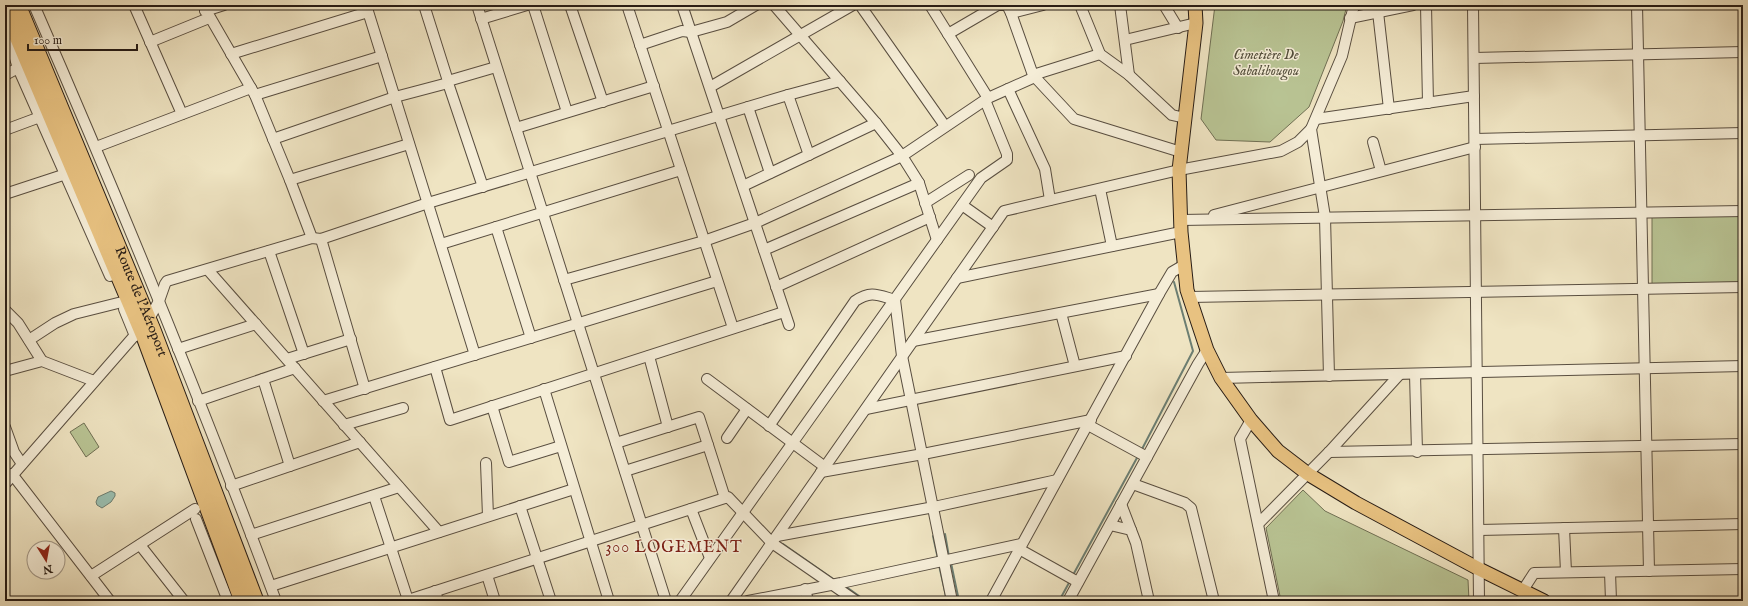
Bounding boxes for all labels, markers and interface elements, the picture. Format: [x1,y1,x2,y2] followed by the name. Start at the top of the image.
[28,26,137,52] scale bar
[34,33,62,48] text: 100 m
[1233,46,1299,81] park label: Cimetière De Sabalibougou
[110,244,171,359] street label: Route de l'Aéroport
[605,538,743,558] district label: 300 LOGEMENT
[26,540,66,580] north arrow
[41,561,55,577] text: N

